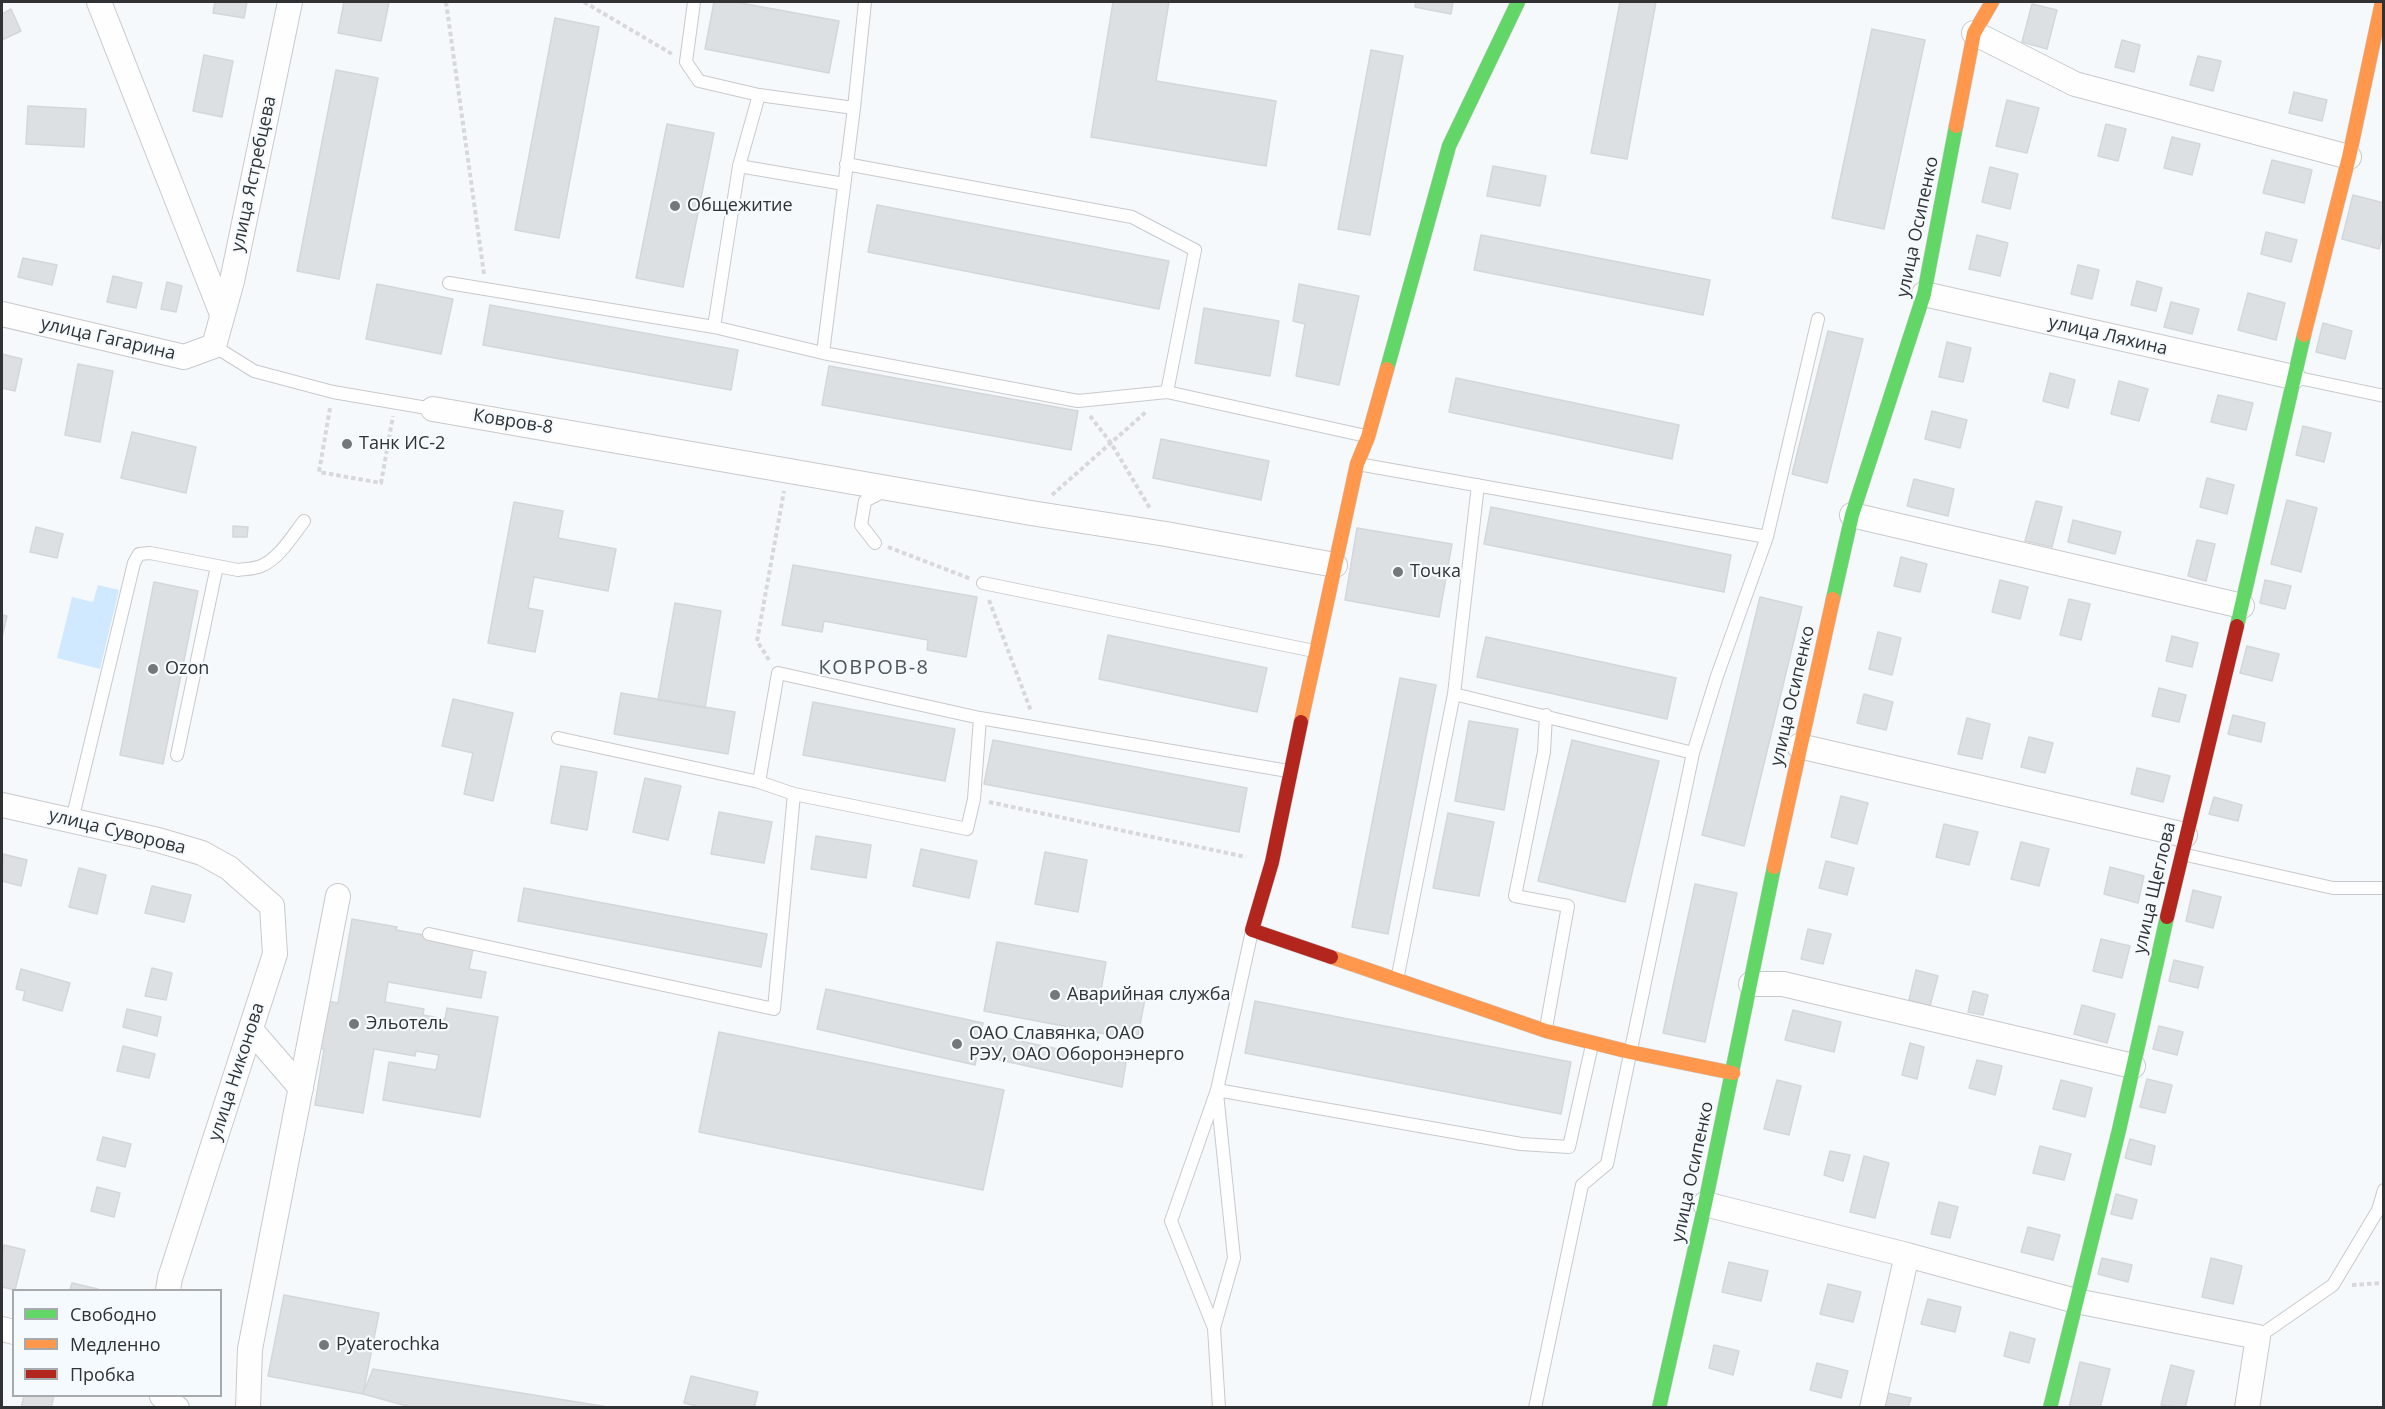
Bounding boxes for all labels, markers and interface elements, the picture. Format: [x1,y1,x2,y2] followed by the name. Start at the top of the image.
[227,94,281,254] street label: улица Ястребцева
[1893,155,1943,299] street label: улица Осипенко
[687,195,793,217] place label: Общежитие
[668,199,682,213] marker: Общежитие
[2046,312,2170,360] street label: улица Ляхина
[38,313,178,365] street label: улица Гагарина
[472,405,554,439] street label: Ковров-8
[359,433,445,455] place label: Танк ИС-2
[340,437,354,451] marker: Танк ИС-2
[1410,561,1461,583] place label: Точка
[1391,565,1405,579] marker: Точка
[1766,624,1820,768] street label: улица Осипенко
[818,656,930,680] district label: КОВРОВ-8
[165,658,209,680] place label: Ozon
[146,662,160,676] marker: Ozon
[46,805,188,859] street label: улица Суворова
[2129,820,2181,956] street label: улица Щеглова
[1067,984,1231,1006] place label: Аварийная служба
[1048,988,1062,1002] marker: Аварийная служба
[204,1000,270,1144] street label: улица Никонова
[366,1013,449,1035] place label: Эльотель
[347,1017,361,1031] marker: Эльотель
[969,1023,1184,1066] place label: ОАО Славянка, ОАО РЭУ, ОАО Оборонэнерго
[950,1037,964,1051] marker: ОАО Славянка, ОАО РЭУ, ОАО Оборонэнерго
[1668,1100,1718,1244] street label: улица Осипенко
[12,1289,222,1397] legend
[70,1302,157,1326] text: Свободно
[70,1332,161,1356] text: Медленно
[336,1334,440,1356] place label: Pyaterochka
[317,1338,331,1352] marker: Pyaterochka
[70,1362,135,1386] text: Пробка

